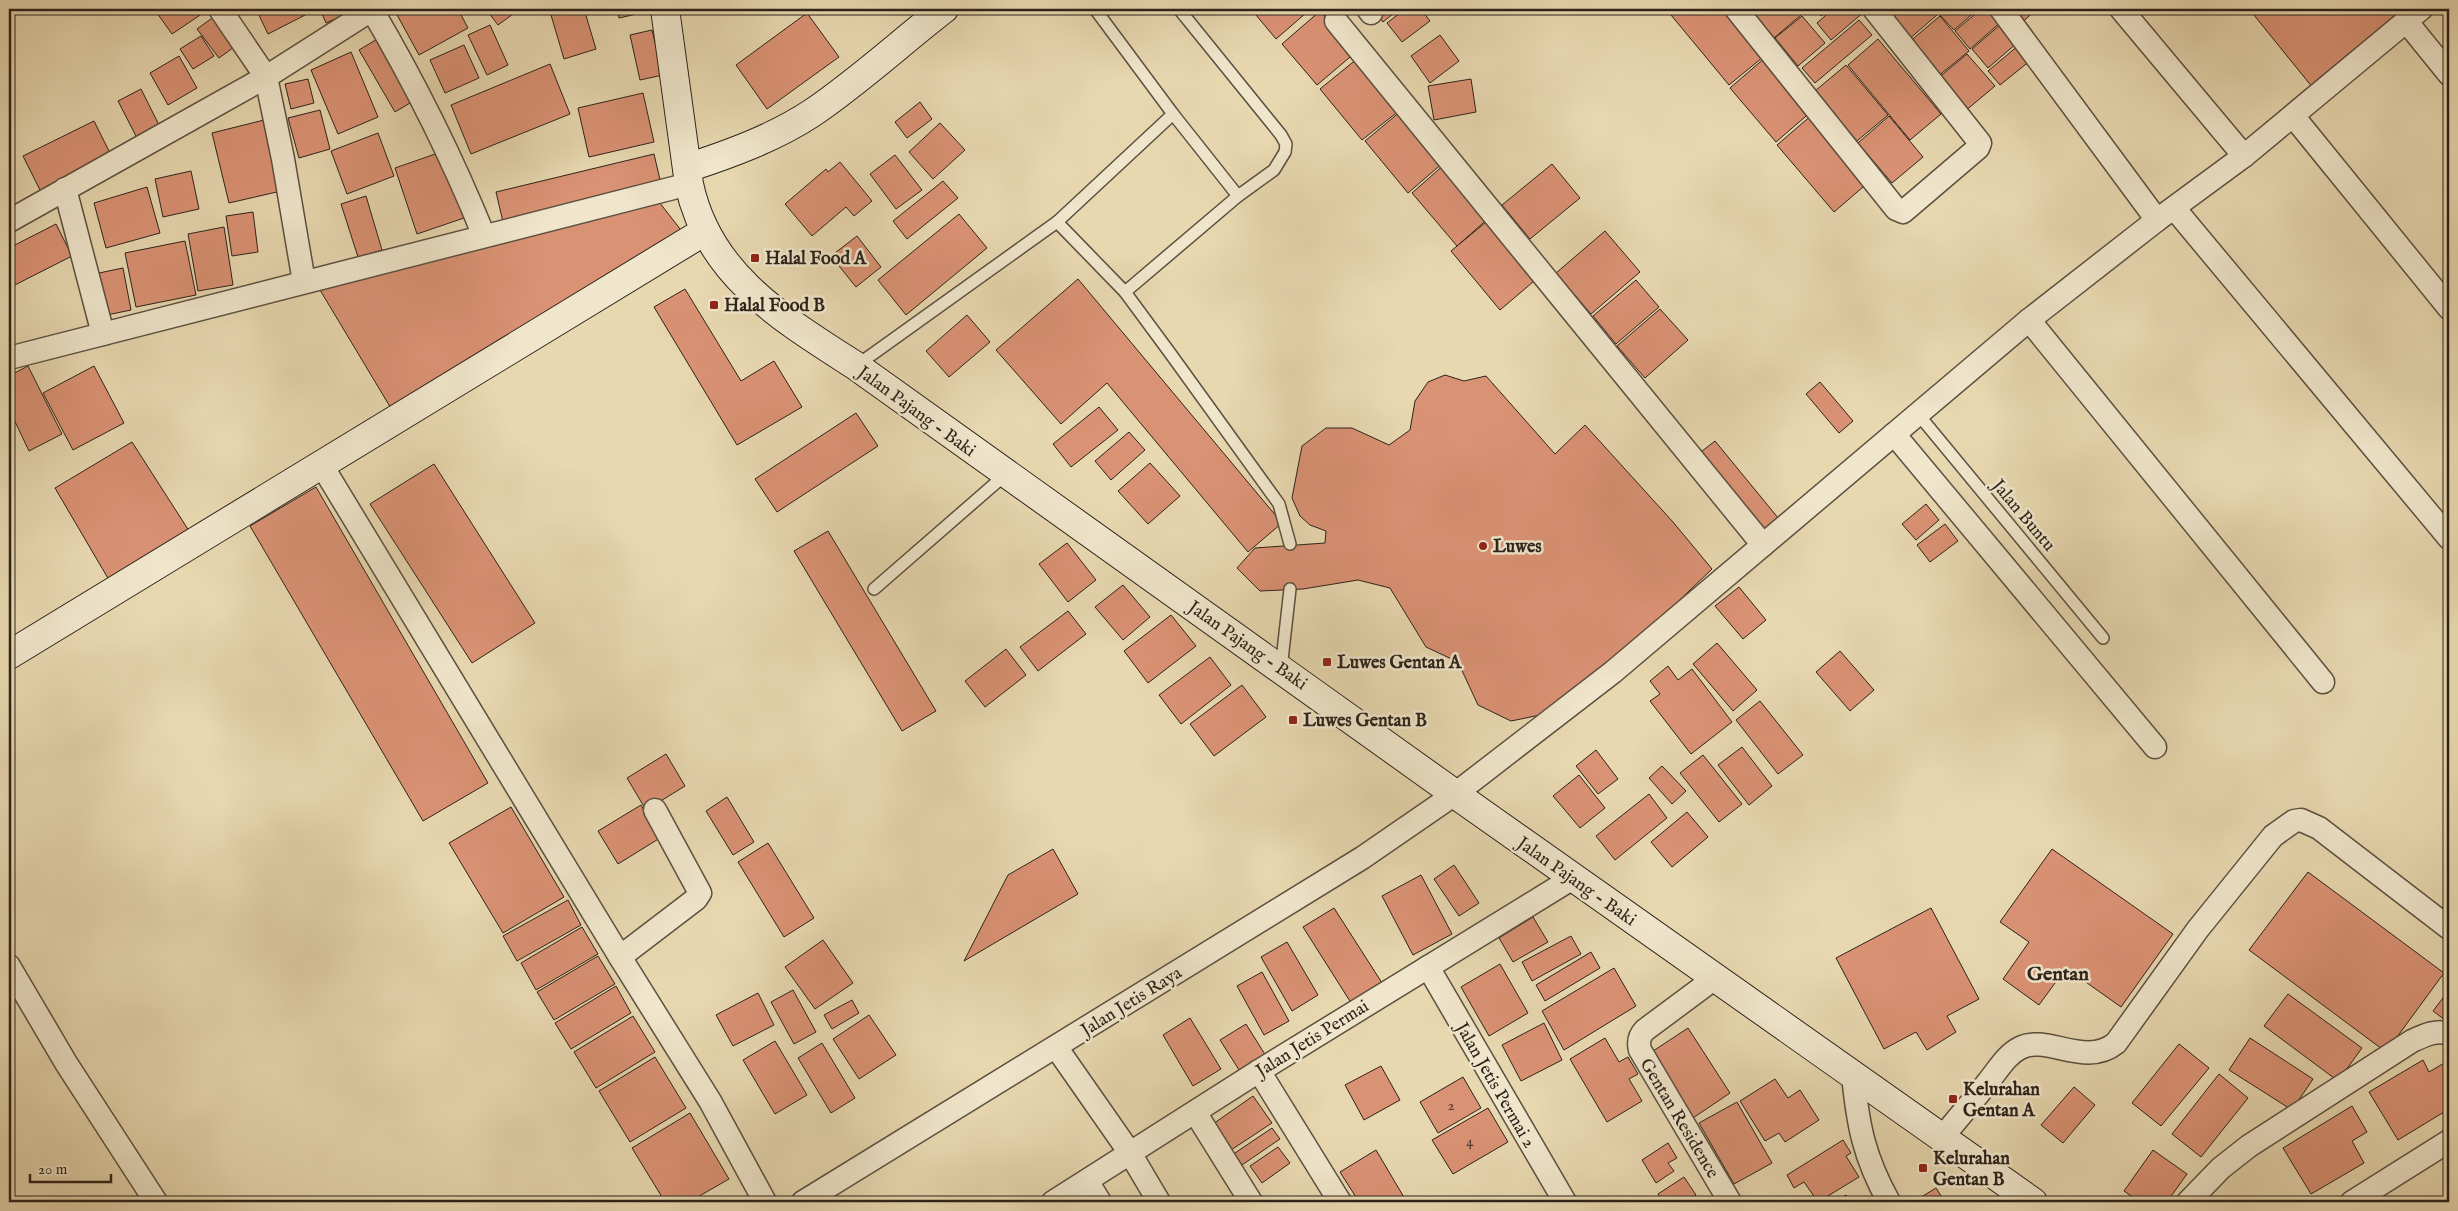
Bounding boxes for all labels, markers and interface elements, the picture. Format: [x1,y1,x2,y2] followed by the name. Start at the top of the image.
[765,248,867,271] place label: Halal Food A
[749,252,761,264] marker: Halal Food A
[724,295,825,318] place label: Halal Food B
[708,299,720,311] marker: Halal Food B
[851,360,980,463] street label: Jalan Pajang - Baki
[1985,474,2060,557] street label: Jalan Buntu
[1493,536,1542,559] place label: Luwes
[1477,540,1489,552] marker: Luwes
[1181,595,1312,696] street label: Jalan Pajang - Baki
[1337,652,1462,675] place label: Luwes Gentan A
[1321,656,1333,668] marker: Luwes Gentan A
[1303,710,1427,733] place label: Luwes Gentan B
[1287,714,1299,726] marker: Luwes Gentan B
[1510,831,1641,932] street label: Jalan Pajang - Baki
[1075,962,1187,1044] street label: Jalan Jetis Raya
[2027,962,2089,987] district label: Gentan
[1250,995,1374,1084] street label: Jalan Jetis Permai
[1451,1018,1541,1152] street label: Jalan Jetis Permai 2
[1634,1055,1724,1183] street label: Gentan Residence
[1963,1079,2040,1123] place label: Kelurahan Gentan A
[1947,1093,1959,1105] marker: Kelurahan Gentan A
[1447,1096,1455,1114] house number: 2
[1466,1132,1474,1151] house number: 4
[1933,1148,2010,1192] place label: Kelurahan Gentan B
[30,1151,111,1183] scale bar
[38,1160,68,1179] text: 20 m
[1917,1162,1929,1174] marker: Kelurahan Gentan B

